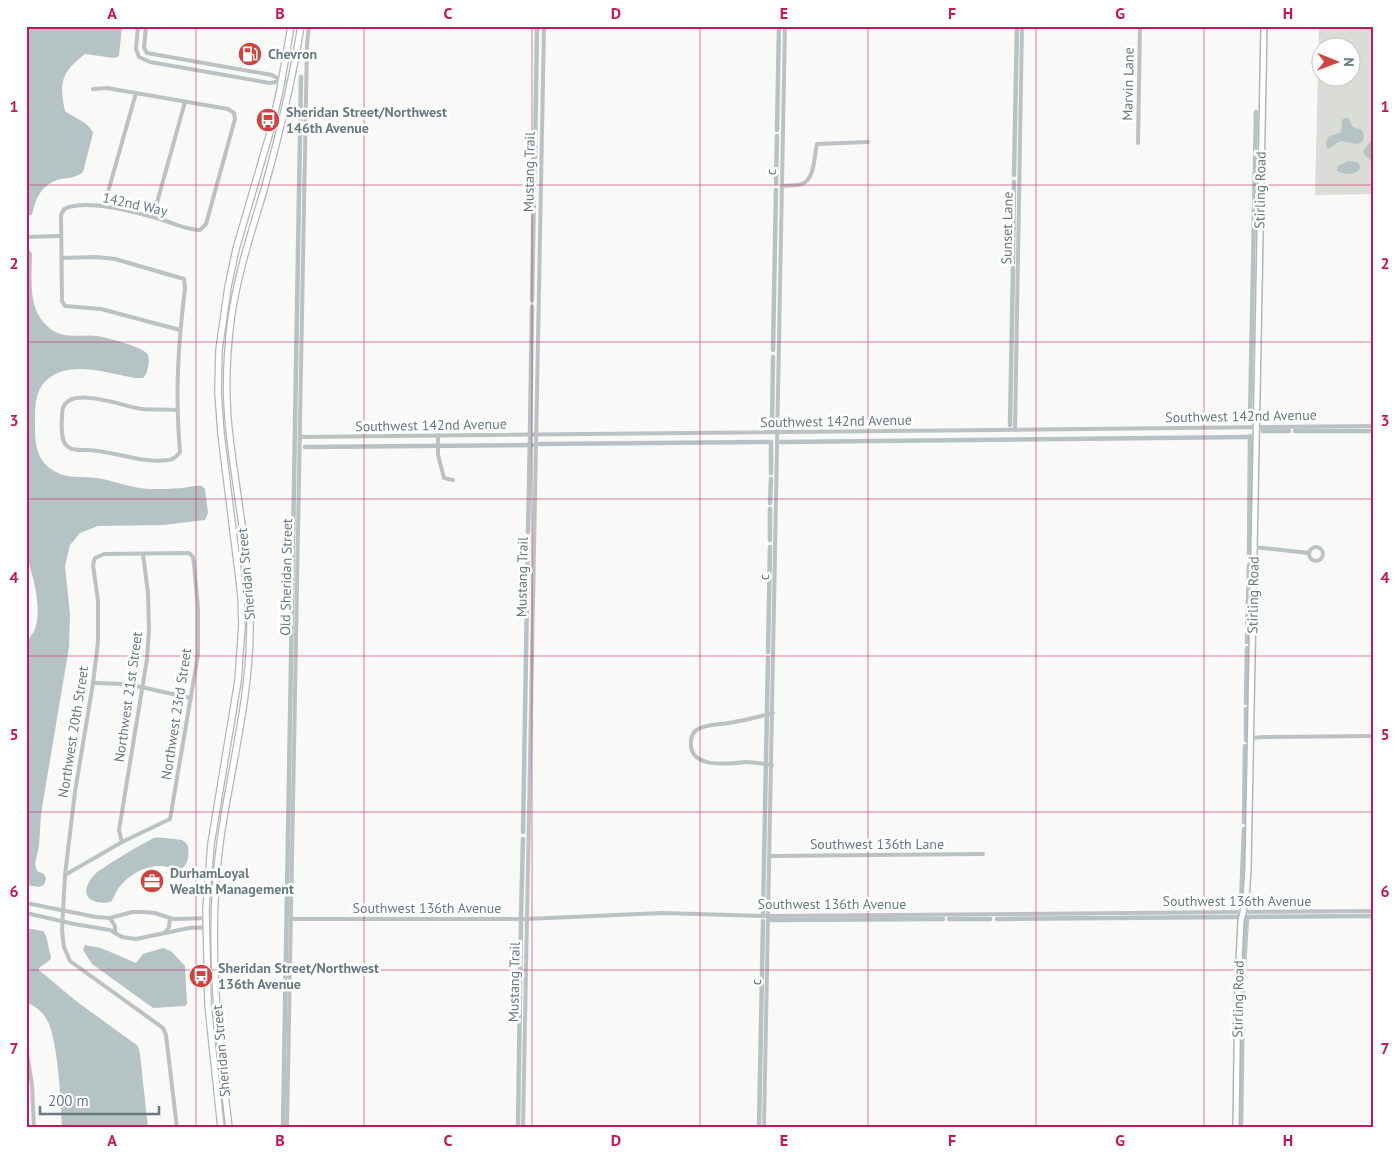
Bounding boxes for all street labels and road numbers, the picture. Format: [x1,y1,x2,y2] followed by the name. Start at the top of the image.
[1118,47,1138,121] street label: Marvin Lane
[519,132,539,212] street label: Mustang Trail
[1250,151,1270,229] street label: Stirling Road
[762,169,780,175] street label: c
[101,188,170,220] street label: 142nd Way
[997,191,1017,265] street label: Sunset Lane
[1165,406,1317,426] street label: Southwest 142nd Avenue
[760,411,912,431] street label: Southwest 142nd Avenue
[355,415,507,435] street label: Southwest 142nd Avenue
[276,518,296,636] street label: Old Sheridan Street
[233,527,259,621] street label: Sheridan Street
[512,537,532,617] street label: Mustang Trail
[1243,556,1263,634] street label: Stirling Road
[755,574,773,580] street label: c
[110,630,146,763] street label: Northwest 21st Street
[157,647,195,781] street label: Northwest 23rd Street
[54,665,92,799] street label: Northwest 20th Street
[810,835,944,853] street label: Southwest 136th Lane
[1163,892,1311,910] street label: Southwest 136th Avenue
[758,895,906,913] street label: Southwest 136th Avenue
[353,899,501,917] street label: Southwest 136th Avenue
[504,942,524,1022] street label: Mustang Trail
[1228,960,1248,1038] street label: Stirling Road
[747,979,765,985] street label: c
[208,1004,234,1098] street label: Sheridan Street

